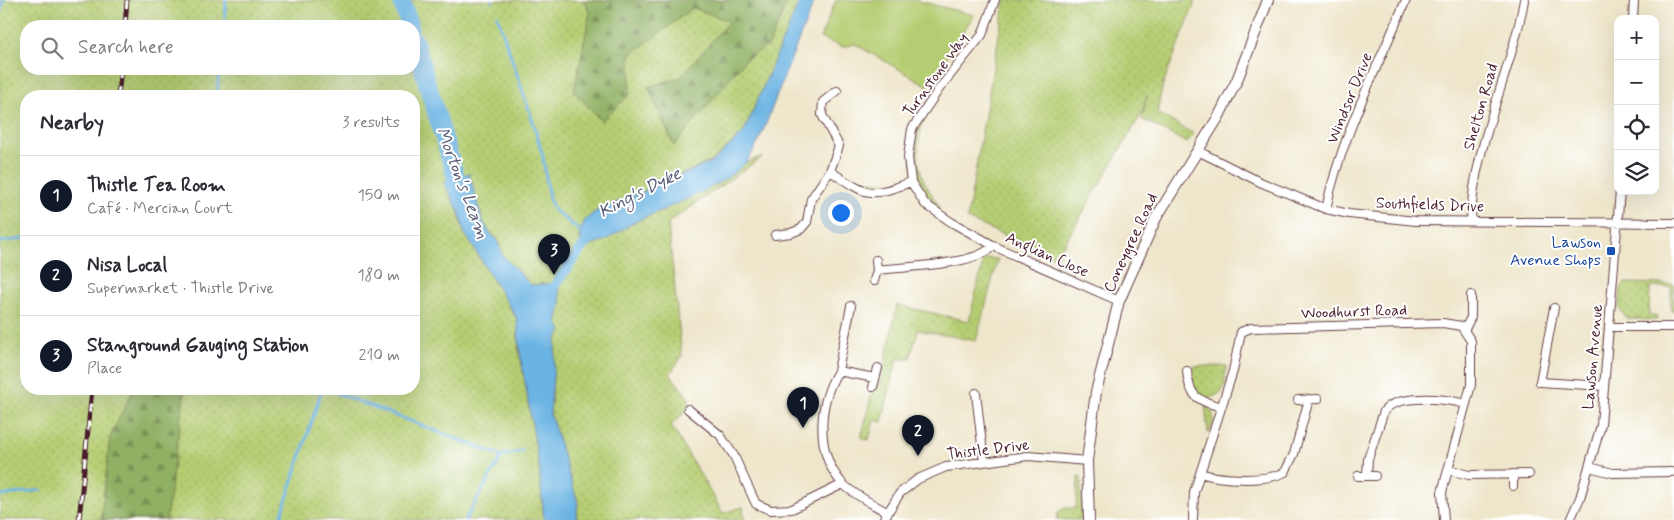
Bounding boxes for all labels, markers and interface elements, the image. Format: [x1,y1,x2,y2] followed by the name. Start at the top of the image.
[1614,15,1659,195] map controls
[1614,15,1659,60] button: +
[20,20,420,75] search box
[898,29,974,121] street label: Turnstone Way
[38,34,66,62] icon: search
[78,35,174,60] text: Search here
[1322,49,1378,147] street label: Windsor Drive
[1614,60,1659,105] button: −
[1459,61,1503,153] street label: Shelton Road
[1614,105,1659,150] button: locate
[40,109,104,137] text: Nearby
[342,112,400,133] text: 3 results
[430,124,494,242] water label: Morton's Leam
[1614,150,1659,195] button: layers
[595,161,687,226] water label: King's Dyke
[87,173,226,198] text: Thistle Tea Room
[52,185,60,206] text: 1
[358,185,400,206] text: 150 m
[1099,190,1163,296] street label: Coneygree Road
[1375,193,1485,217] street label: Southfields Drive
[87,198,233,219] text: Café · Mercian Court
[828,200,854,226] your location
[1002,227,1092,284] street label: Anglian Close
[1510,232,1601,271] place label: Lawson Avenue Shops
[538,234,570,275] pin: 3
[1605,245,1617,257] marker: Lawson Avenue Shops
[87,253,167,278] text: Nisa Local
[52,265,60,286] text: 2
[357,265,400,286] text: 180 m
[87,278,274,299] text: Supermarket · Thistle Drive
[1301,300,1407,324] street label: Woodhurst Road
[1578,303,1608,411] street label: Lawson Avenue
[87,333,309,358] text: Stanground Gauging Station
[52,345,60,366] text: 3
[359,345,400,366] text: 210 m
[87,358,122,379] text: Place
[787,387,819,428] pin: 1
[902,415,934,456] pin: 2
[945,434,1031,466] street label: Thistle Drive

